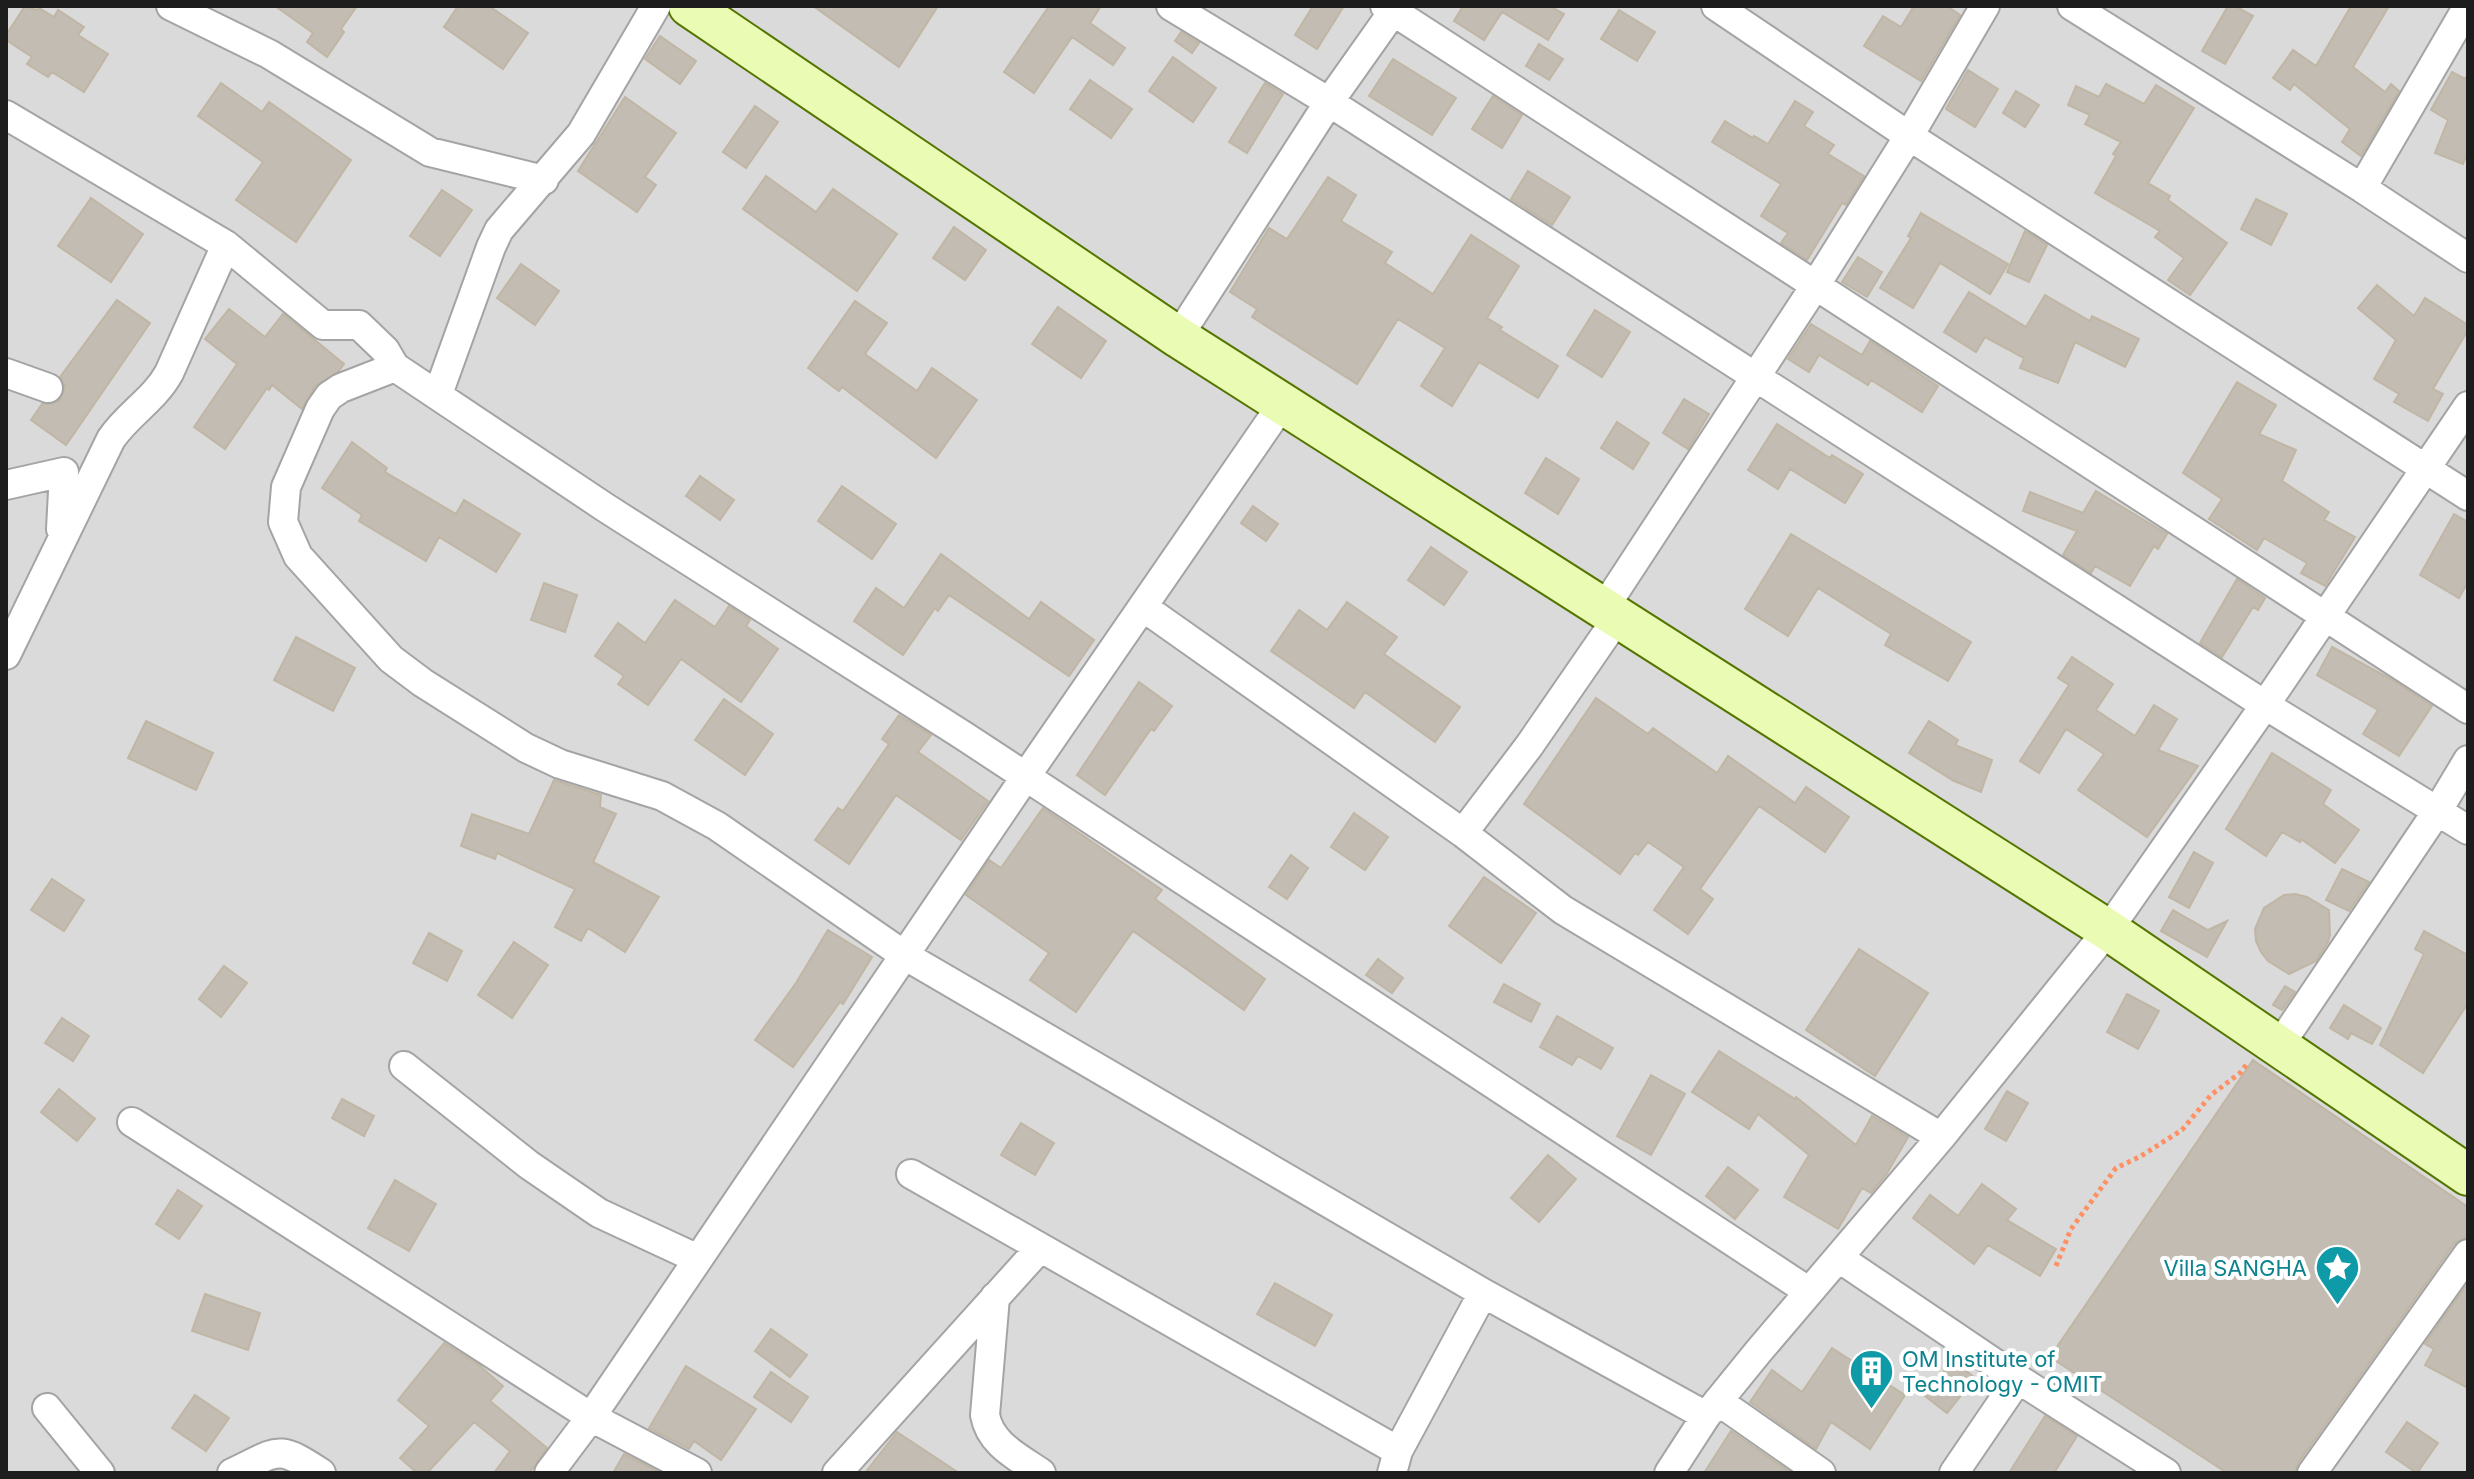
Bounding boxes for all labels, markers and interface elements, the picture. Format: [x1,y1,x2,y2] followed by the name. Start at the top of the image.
[2314,1244,2362,1307] place icon: Villa SANGHA
[2163,1255,2307,1281] place label: Villa SANGHA
[1902,1346,2103,1397] place label: OM Institute of Technology - OMIT
[1847,1348,1895,1411] building icon: OM Institute of Technology - OMIT

